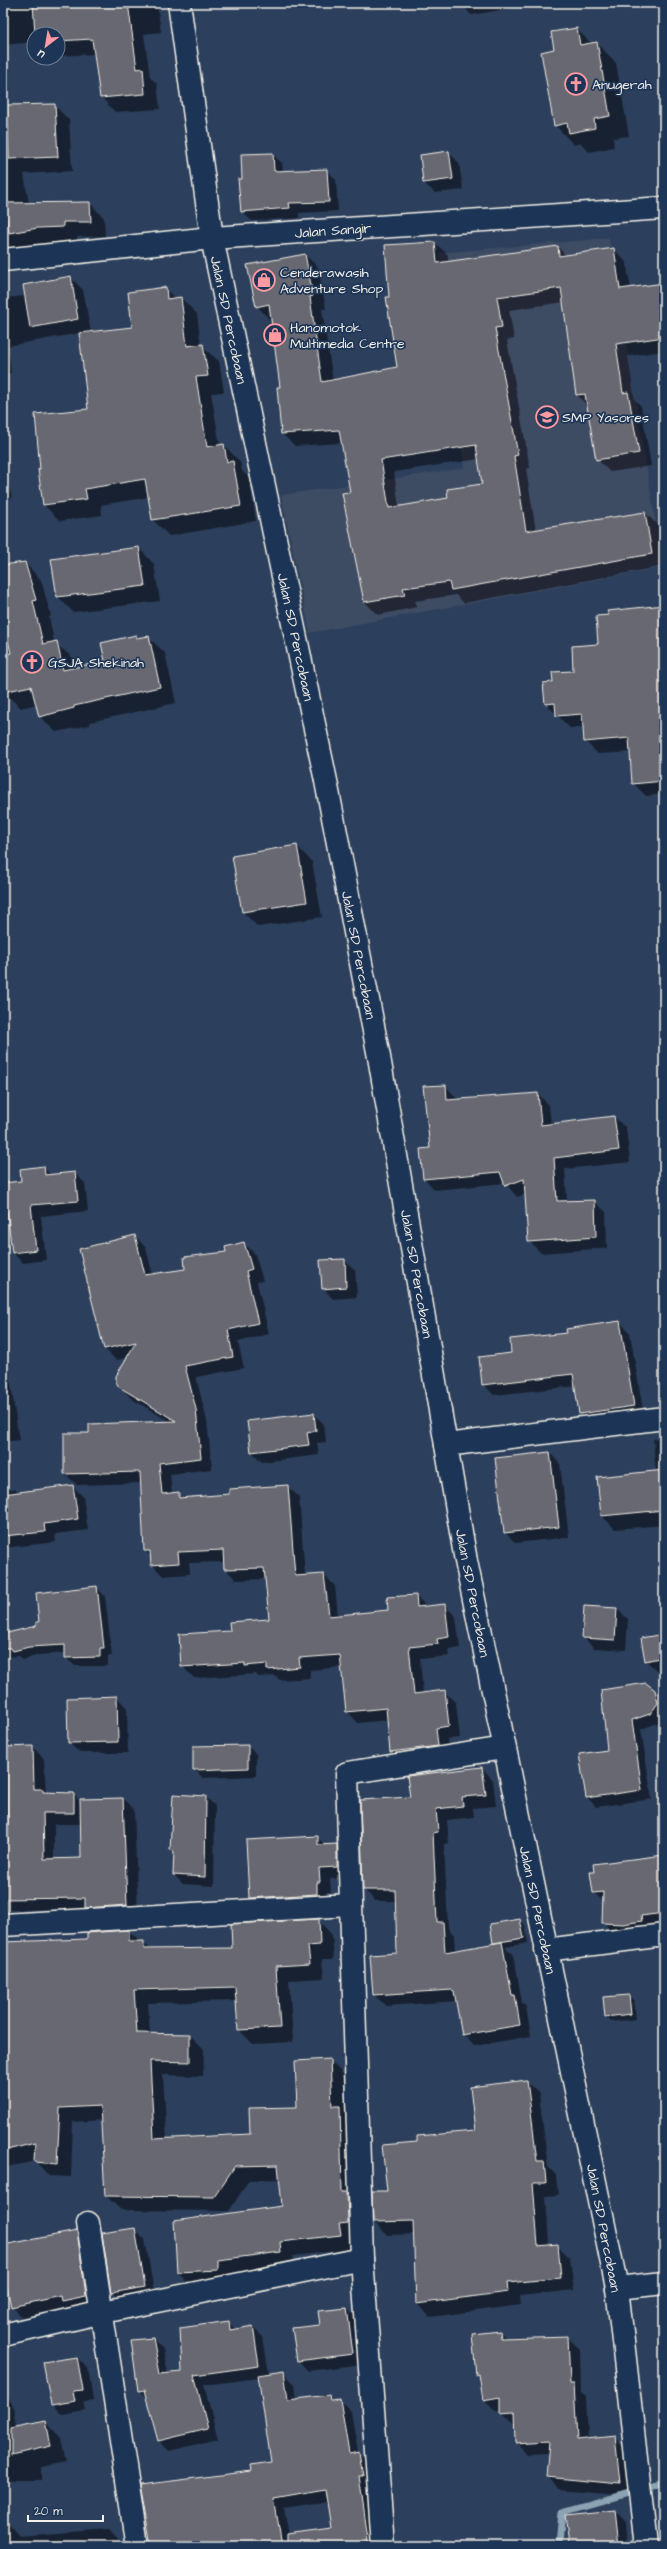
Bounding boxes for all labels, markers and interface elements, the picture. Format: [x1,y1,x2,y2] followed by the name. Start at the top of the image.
[26,26,66,66] north arrow
[35,46,48,63] text: U
[563,71,589,97] church icon: Anugerah
[592,75,652,95] place label: Anugerah
[294,218,372,244] street label: Jalan Sangir
[205,254,251,386] street label: Jalan SD Percobaan
[280,263,383,299] place label: Cenderawasih Adventure Shop
[251,267,277,293] shop icon: Cenderawasih Adventure Shop
[290,318,405,354] place label: Hanomotok Multimedia Centre
[262,322,288,348] shop icon: Hanomotok Multimedia Centre
[534,404,560,430] school or university icon: SMP Yasores
[562,408,649,428] place label: SMP Yasores
[272,571,318,703] street label: Jalan SD Percobaan
[19,649,45,675] church icon: GSJA Shekinah
[48,653,144,673] place label: GSJA Shekinah
[336,889,380,1021] street label: Jalan SD Percobaan
[395,1208,437,1340] street label: Jalan SD Percobaan
[450,1527,494,1659] street label: Jalan SD Percobaan
[514,1844,560,1976] street label: Jalan SD Percobaan
[581,2162,625,2294] street label: Jalan SD Percobaan
[28,2497,103,2523] scale bar
[34,2503,63,2520] text: 20 m

